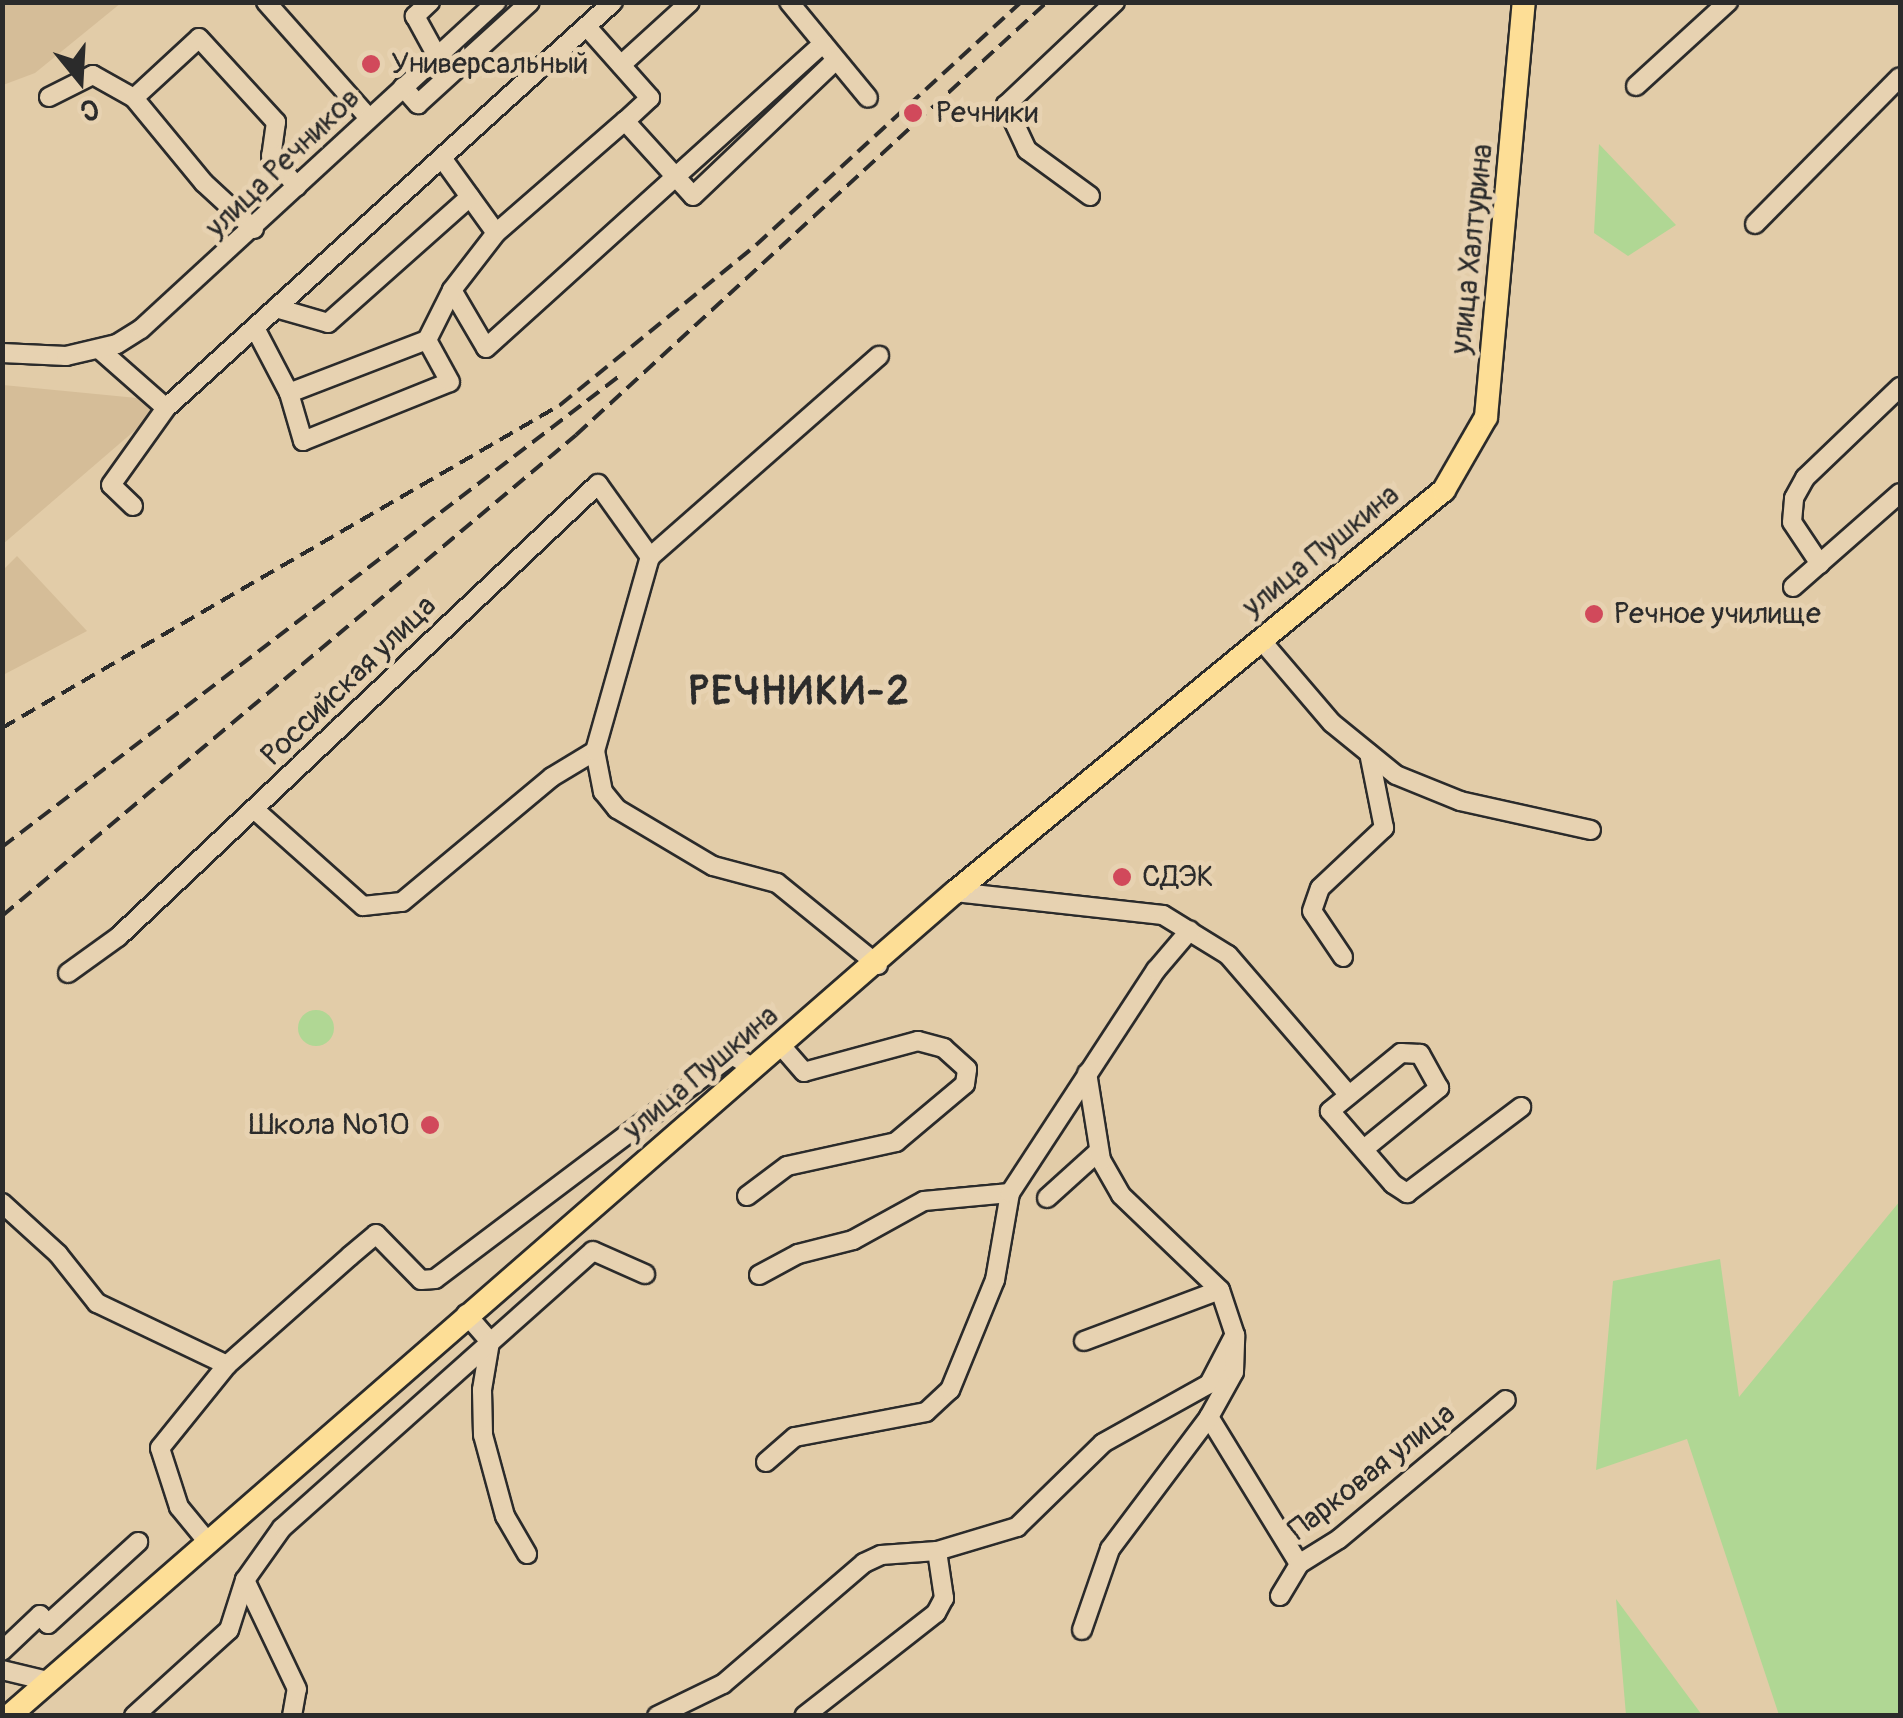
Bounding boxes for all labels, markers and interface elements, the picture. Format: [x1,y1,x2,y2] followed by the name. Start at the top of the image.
[30,30,130,130] north arrow
[391,46,588,82] place label: Универсальный
[360,53,382,75] marker: Универсальный
[198,80,368,246] street label: улица Речников
[76,90,103,128] text: С
[936,95,1038,131] place label: Речники
[900,100,926,126] marker: Речники
[1443,142,1501,356] street label: улица Халтурина
[1235,477,1407,625] street label: улица Пушкина
[254,588,444,774] street label: Российская улица
[1614,596,1821,632] place label: Речное училище
[1583,603,1605,625] marker: Речное училище
[689,668,911,716] district label: РЕЧНИКИ-2
[1142,859,1214,895] place label: СДЭК
[1111,866,1133,888] marker: СДЭК
[616,998,786,1148] street label: улица Пушкина
[249,1107,410,1143] place label: Школа №10
[419,1114,441,1136] marker: Школа №10
[1281,1396,1463,1548] street label: Парковая улица

